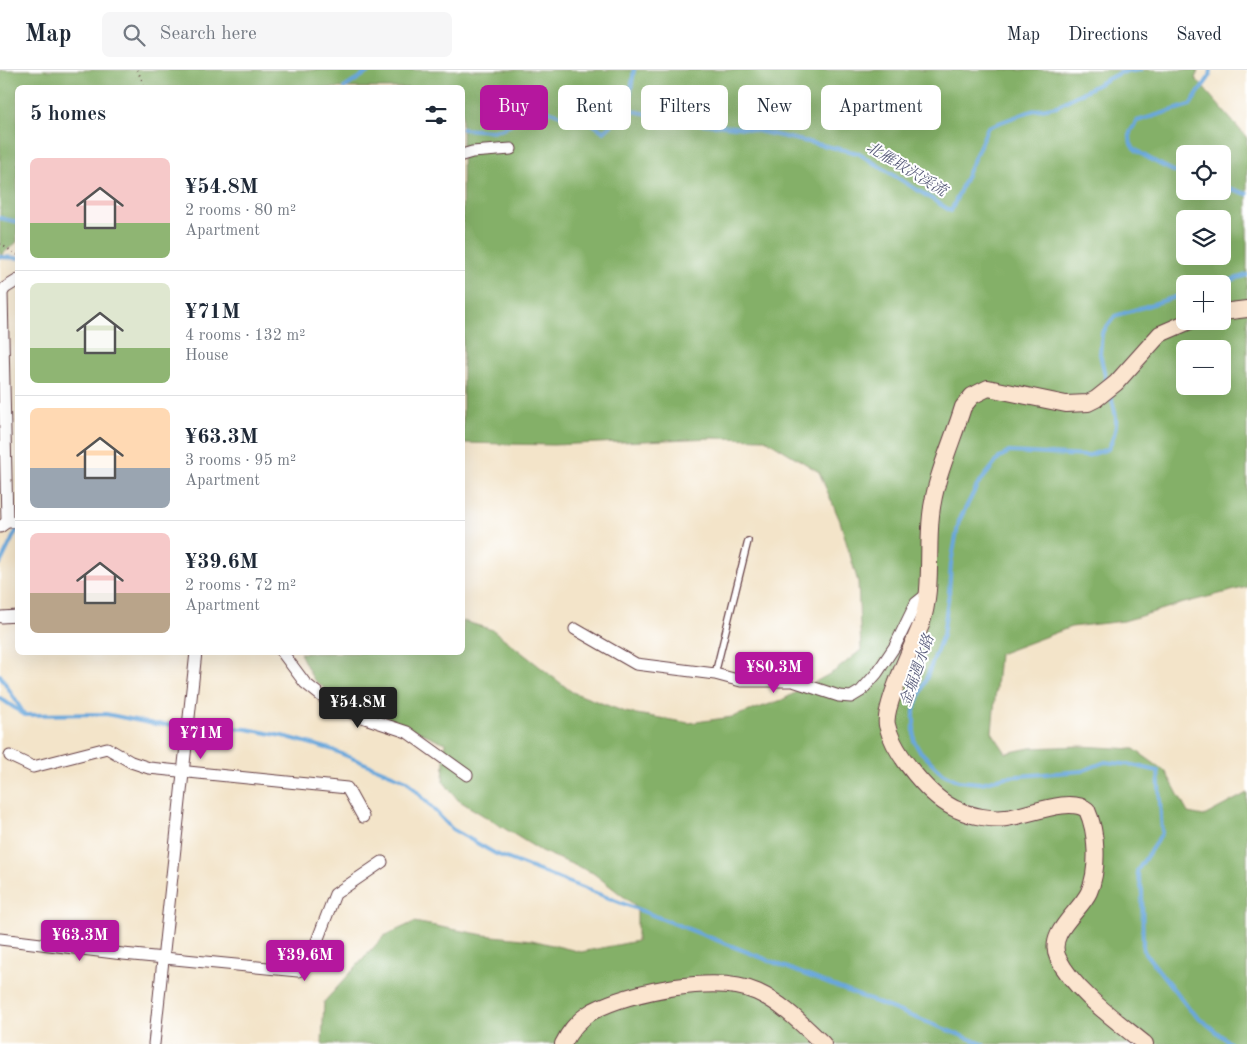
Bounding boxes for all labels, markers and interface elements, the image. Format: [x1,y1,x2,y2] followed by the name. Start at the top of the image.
[102,12,452,57] search box
[120,21,148,49] icon: search
[25,23,72,47] text: Map
[160,25,257,44] text: Search here
[1007,26,1040,44] text: Map
[1068,26,1148,44] text: Directions
[1176,26,1222,44] text: Saved
[480,85,548,130] chip: Buy
[558,85,631,130] chip: Rent
[641,85,728,130] chip: Filters
[738,85,811,130] chip: New
[821,85,941,130] chip: Apartment
[422,101,450,129] icon: filters
[30,104,106,125] text: 5 homes
[864,139,952,201] water label: 北雁取沢渓流
[1176,145,1231,395] map controls
[1176,145,1231,200] button: locate
[185,177,258,198] text: ¥54.8M
[70,178,130,238] icon: home
[185,203,296,219] text: 2 rooms · 80 m²
[1176,210,1231,265] button: layers
[185,223,260,239] text: Apartment
[1176,275,1231,330] button: +
[185,302,240,323] text: ¥71M
[70,303,130,363] icon: home
[185,328,305,344] text: 4 rooms · 132 m²
[1176,340,1231,395] button: −
[185,348,228,364] text: House
[185,427,258,448] text: ¥63.3M
[70,428,130,488] icon: home
[185,453,296,469] text: 3 rooms · 95 m²
[185,473,260,489] text: Apartment
[185,552,258,573] text: ¥39.6M
[70,553,130,613] icon: home
[185,578,296,594] text: 2 rooms · 72 m²
[185,598,260,614] text: Apartment
[897,632,938,709] water label: 金堀週水路
[733,652,815,694] pin: ¥80.3M
[746,660,802,676] text: ¥80.3M
[317,686,399,729] pin: ¥54.8M
[330,695,386,711] text: ¥54.8M
[171,718,231,760] pin: ¥71M
[180,726,222,742] text: ¥71M
[39,920,121,962] pin: ¥63.3M
[52,928,108,944] text: ¥63.3M
[264,940,346,982] pin: ¥39.6M
[277,948,333,964] text: ¥39.6M

